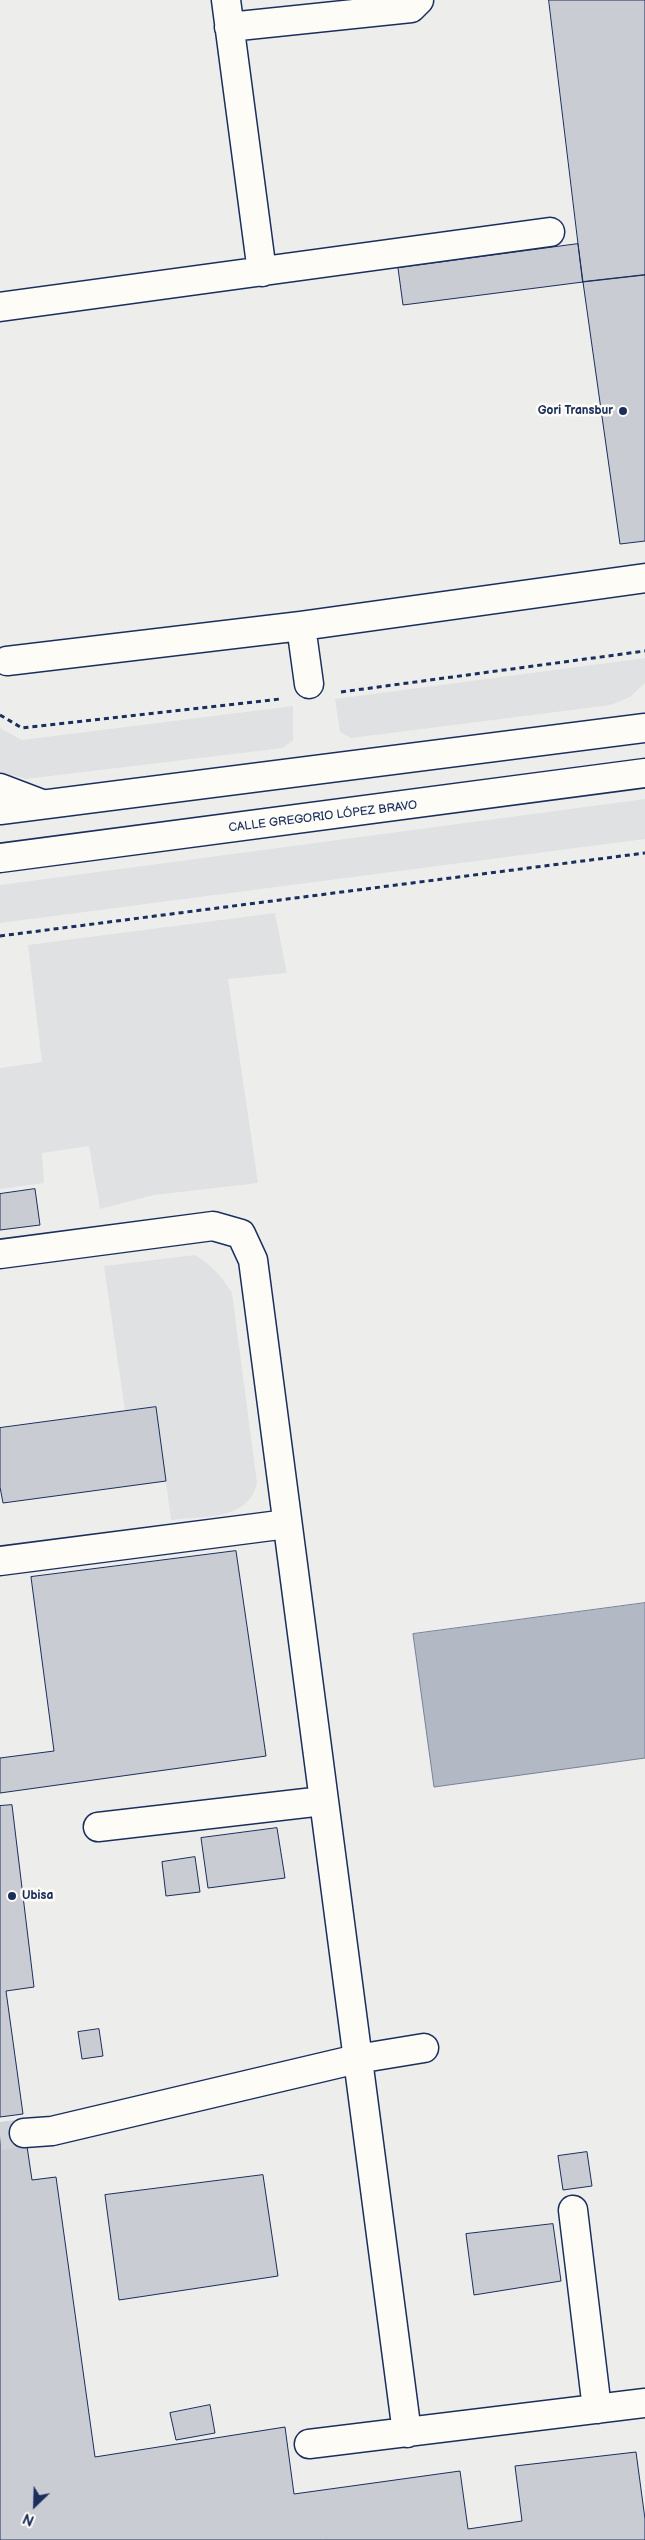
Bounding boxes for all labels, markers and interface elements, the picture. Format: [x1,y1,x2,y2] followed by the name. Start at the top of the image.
[538,404,613,418] place label: Gori Transbur
[617,405,629,417] marker: Gori Transbur
[228,798,418,836] street label: CALLE GREGORIO LÓPEZ BRAVO
[22,1889,53,1903] place label: Ubisa
[6,1890,18,1902] marker: Ubisa
[10,2480,60,2530] north arrow
[20,2509,37,2529] text: N

